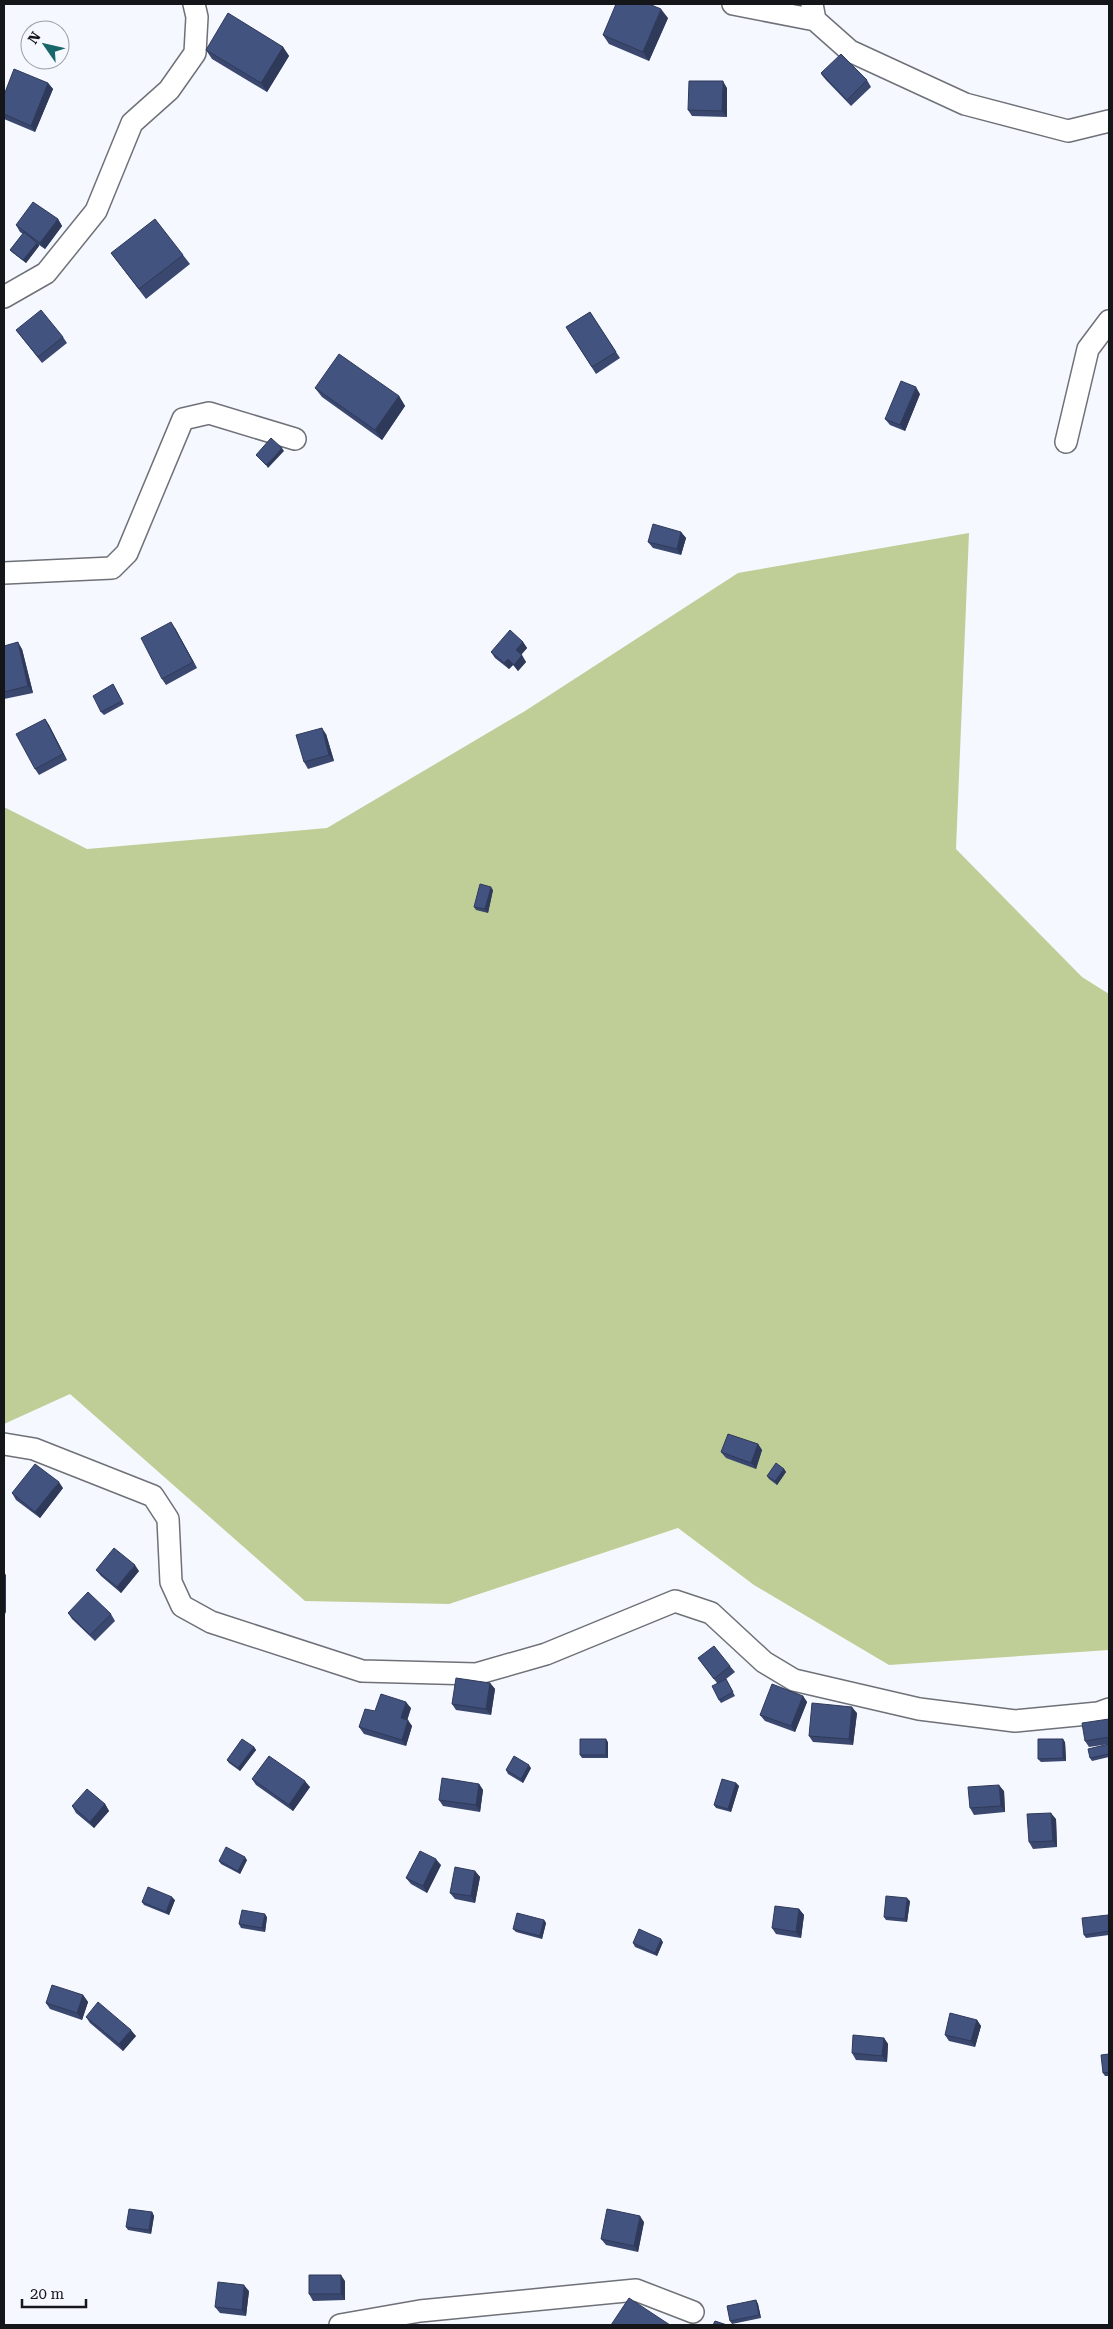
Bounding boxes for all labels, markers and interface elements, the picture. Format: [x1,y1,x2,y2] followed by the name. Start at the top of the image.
[20,20,70,70] north arrow
[25,29,44,47] text: N
[22,2276,86,2308] scale bar
[30,2285,65,2303] text: 20 m

